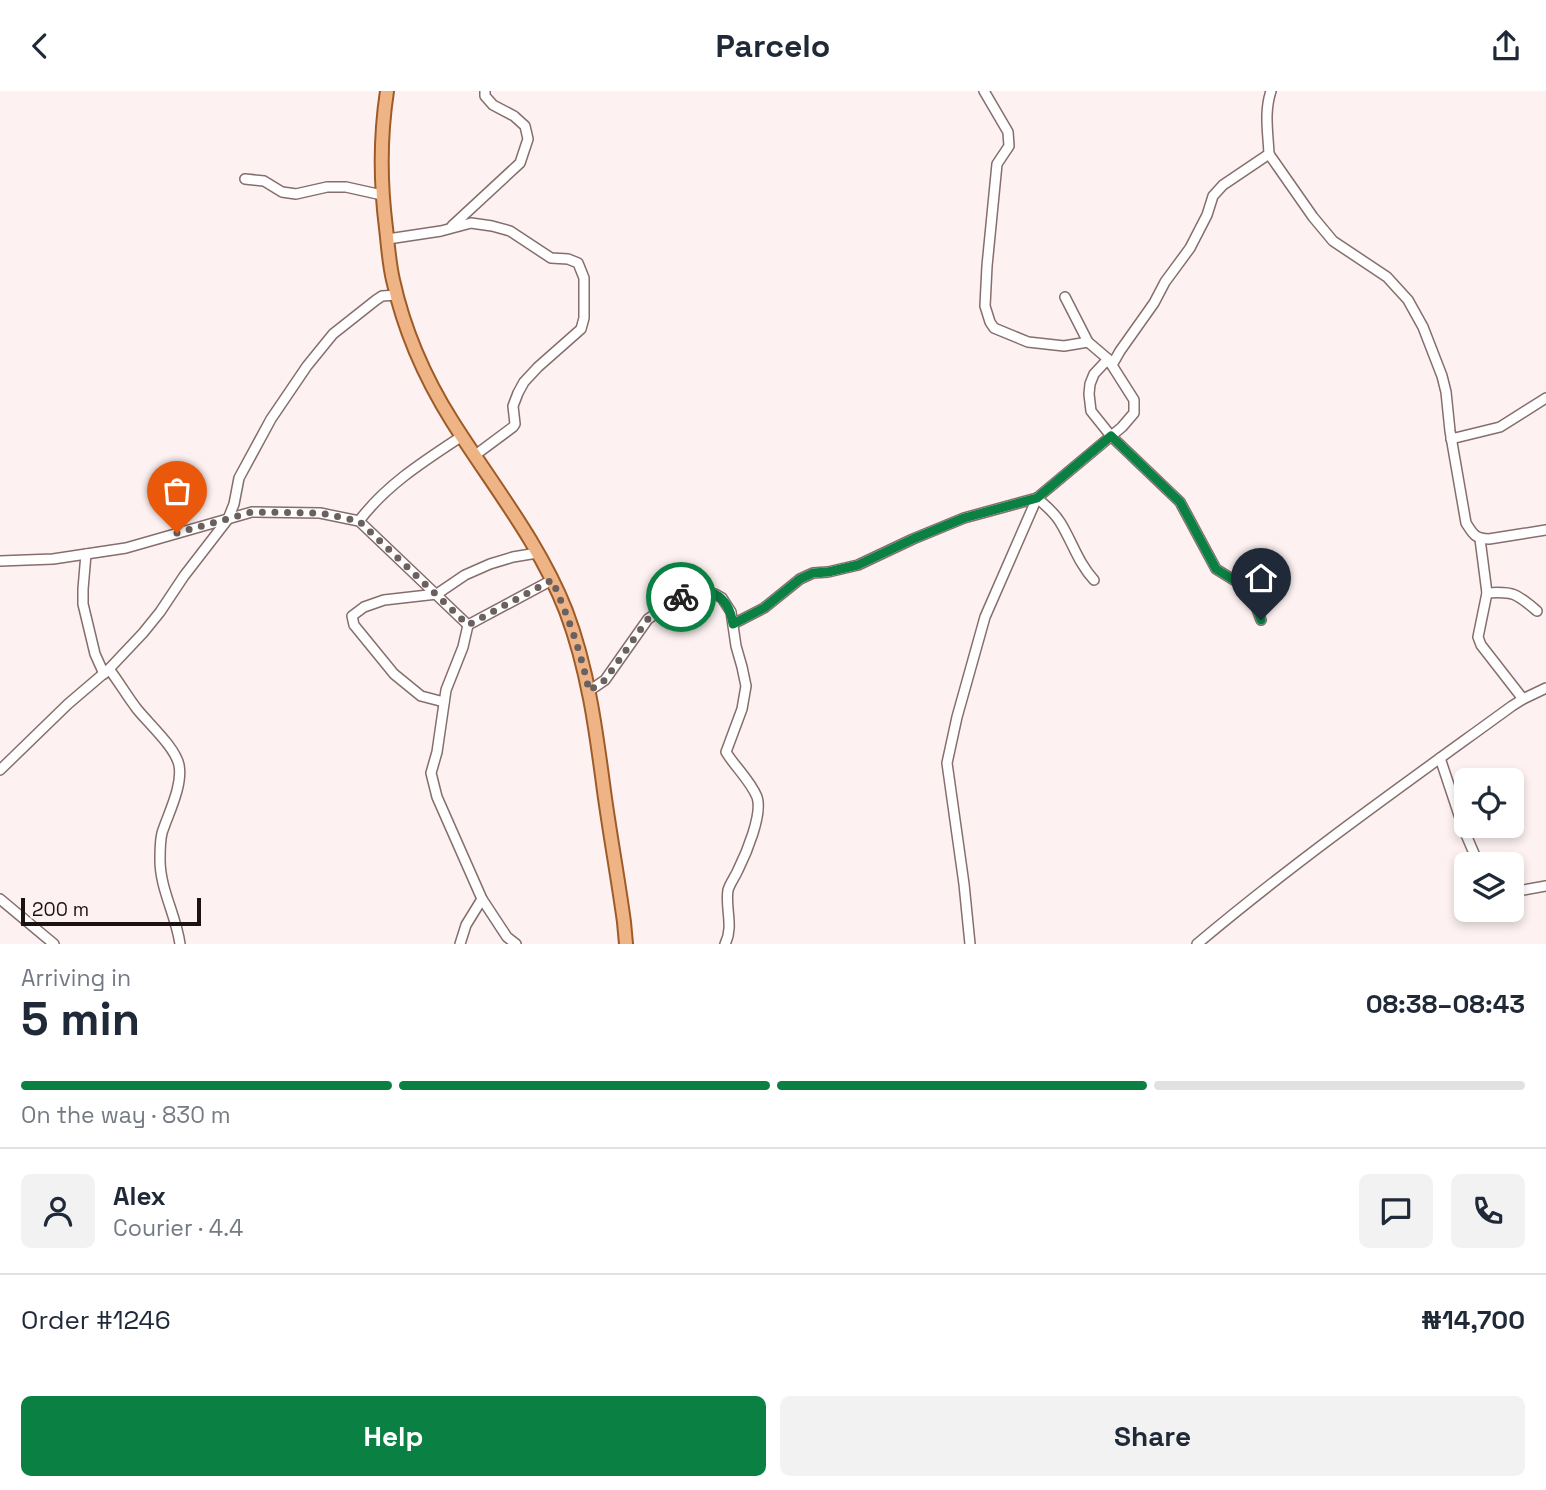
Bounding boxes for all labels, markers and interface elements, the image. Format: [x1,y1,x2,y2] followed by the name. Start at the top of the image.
[716,26,830,66] text: Parcelo
[21,27,59,65] icon: back
[1487,27,1525,65] icon: share
[147,461,207,533] pin
[158,472,196,510] icon: bag
[1231,548,1291,620] pin
[1242,559,1280,597] icon: home
[646,562,716,632] courier
[662,578,700,616] icon: bike
[1454,768,1524,922] map controls
[1454,768,1524,838] button: locate
[1454,852,1524,922] button: layers
[21,895,201,927] scale bar
[32,897,89,922] text: 200 m
[21,963,131,993] text: Arriving in
[1366,987,1525,1021] text: 08:38–08:43
[21,990,140,1048] text: 5 min
[21,1100,231,1130] text: On the way · 830 m
[21,1174,95,1248] button: person
[1359,1174,1433,1248] button: chat
[1451,1174,1525,1248] button: phone
[113,1179,166,1213] text: Alex
[113,1213,243,1243] text: Courier · 4.4
[21,1303,171,1337] text: Order #1246
[1421,1303,1525,1337] text: ₦14,700
[21,1396,766,1476] button: Help
[780,1396,1525,1476] button: Share

